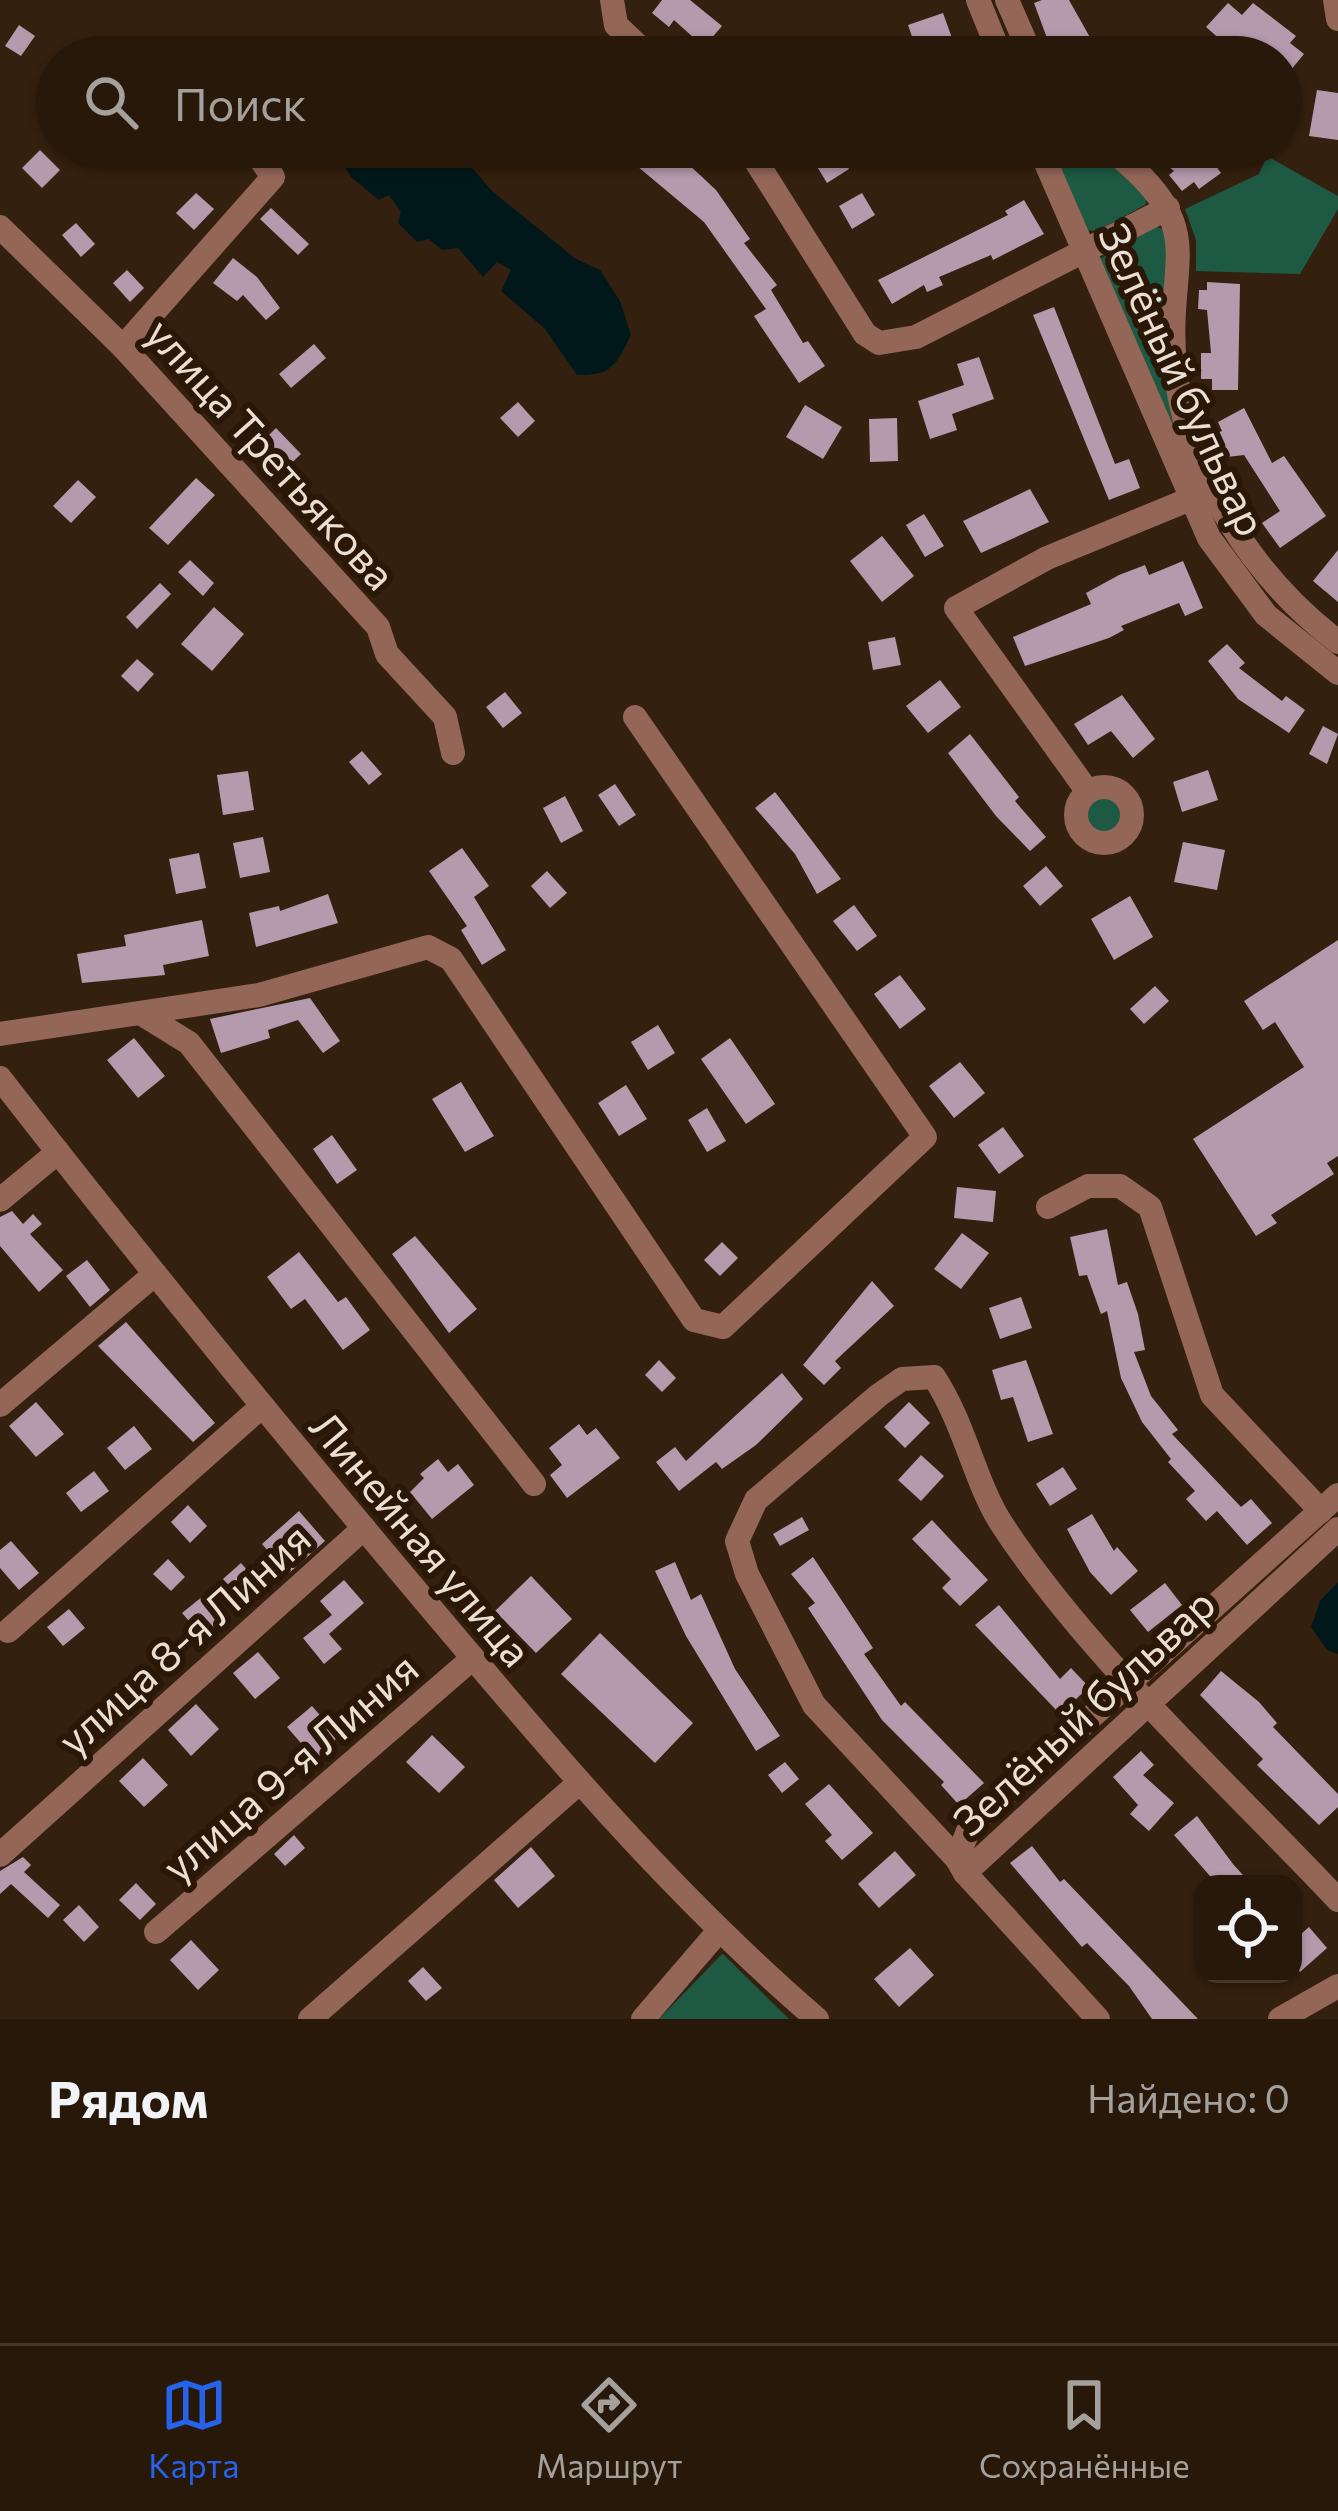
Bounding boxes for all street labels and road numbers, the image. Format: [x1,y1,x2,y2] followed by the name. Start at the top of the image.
[1089,215,1279,543] street label: Зелёный бульвар
[137,307,407,599] street label: улица Третьякова
[300,1400,544,1676] street label: Линейная улица
[46,1511,320,1765] street label: улица 8-я Линия
[941,1577,1225,1845] street label: Зелёный бульвар
[150,1641,428,1891] street label: улица 9-я Линия

